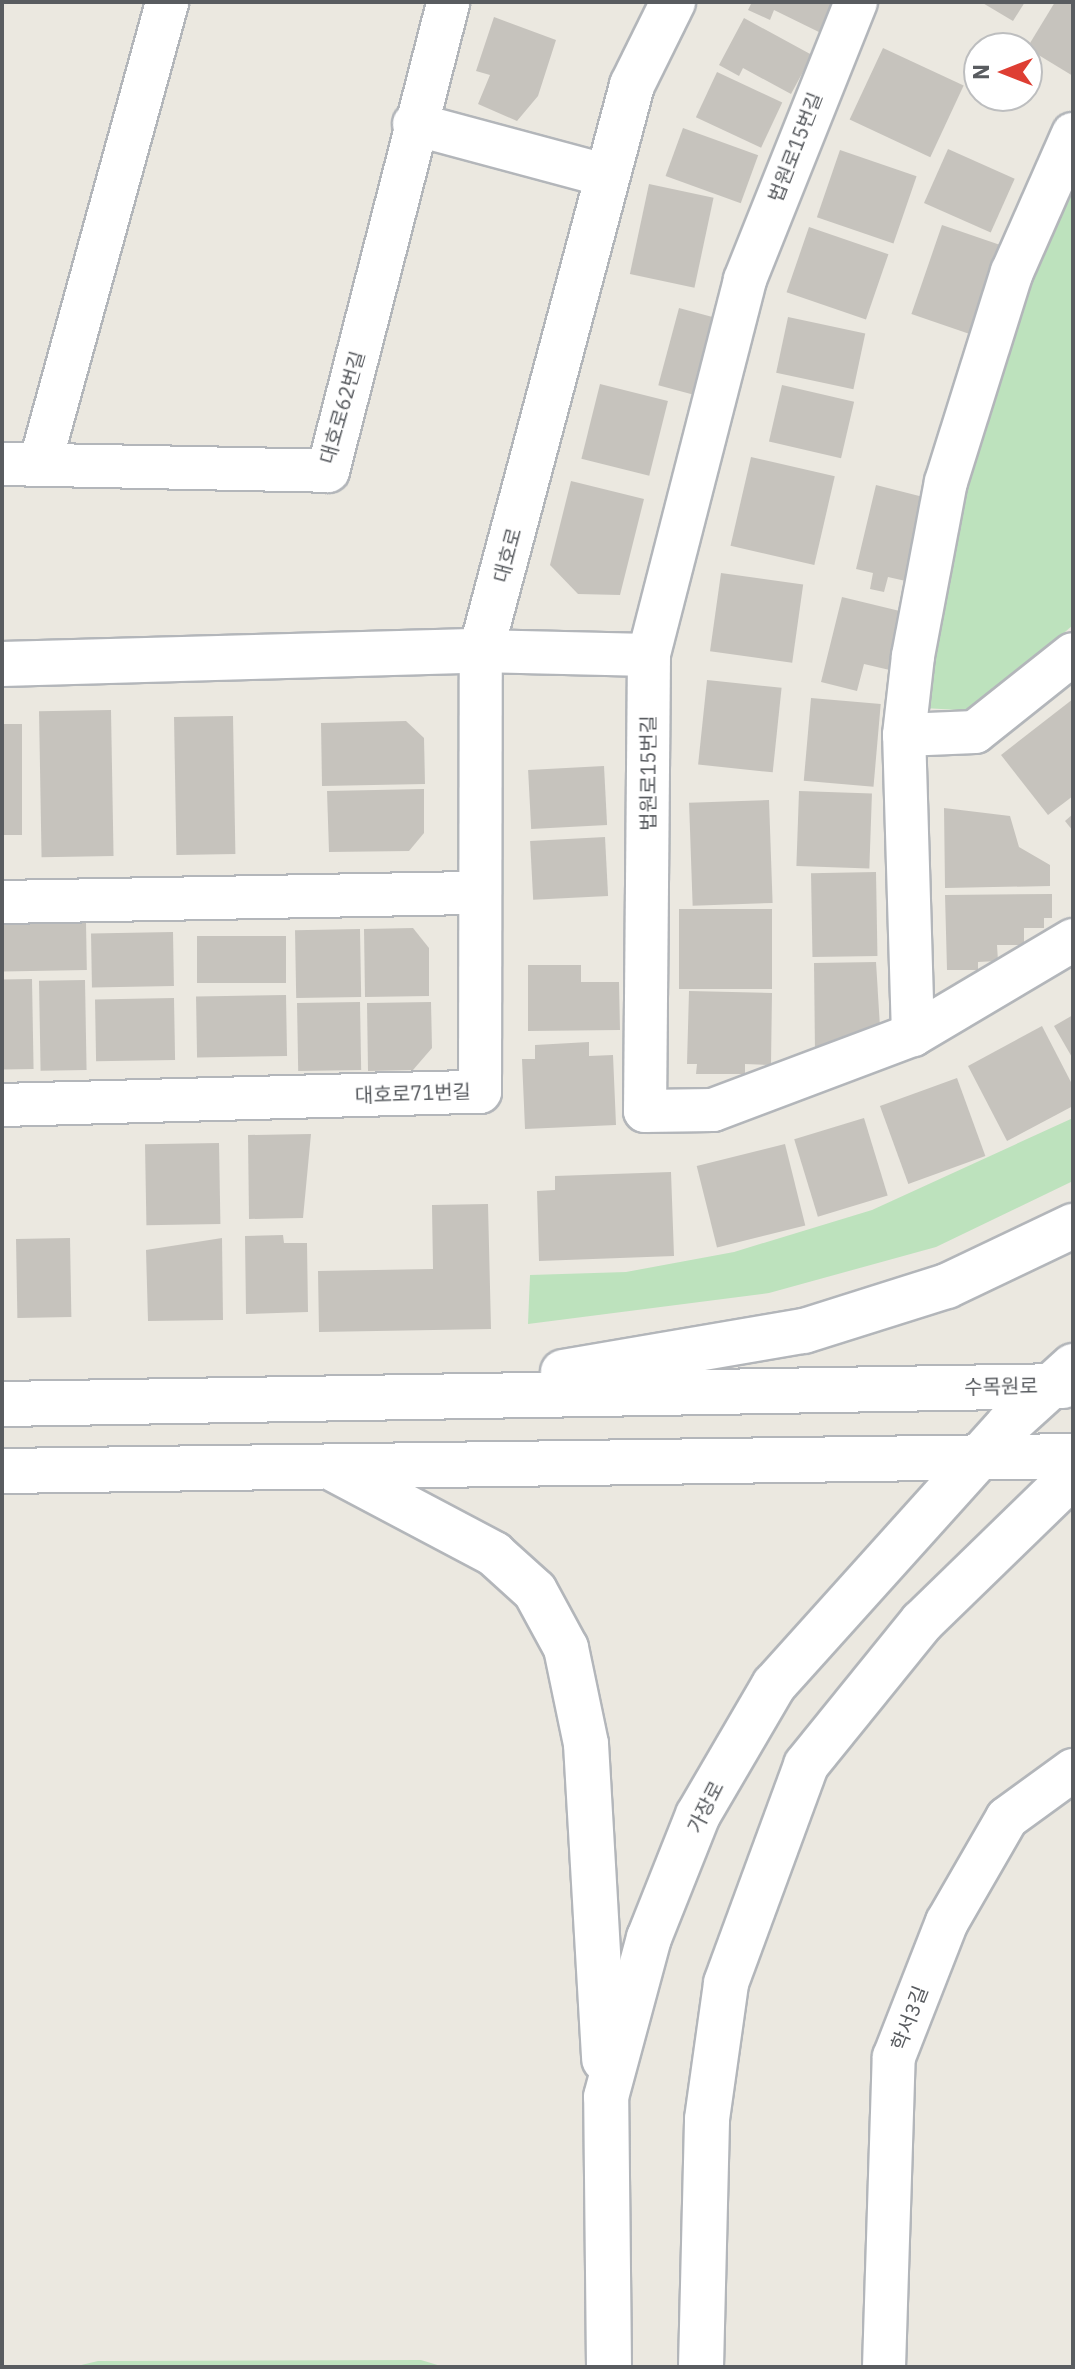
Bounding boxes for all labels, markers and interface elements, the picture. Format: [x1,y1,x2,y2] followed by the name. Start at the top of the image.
[963,32,1043,112] north arrow
[966,64,995,80] text: N
[763,89,827,205] street label: 법원로15번길
[314,348,370,466] street label: 대호로62번길
[488,525,526,585] street label: 대호로
[636,715,660,831] street label: 법원로15번길
[355,1079,471,1107] street label: 대호로71번길
[964,1373,1038,1399] street label: 수목원로
[682,1777,728,1837] street label: 가장로
[886,1982,932,2054] street label: 학서3길

